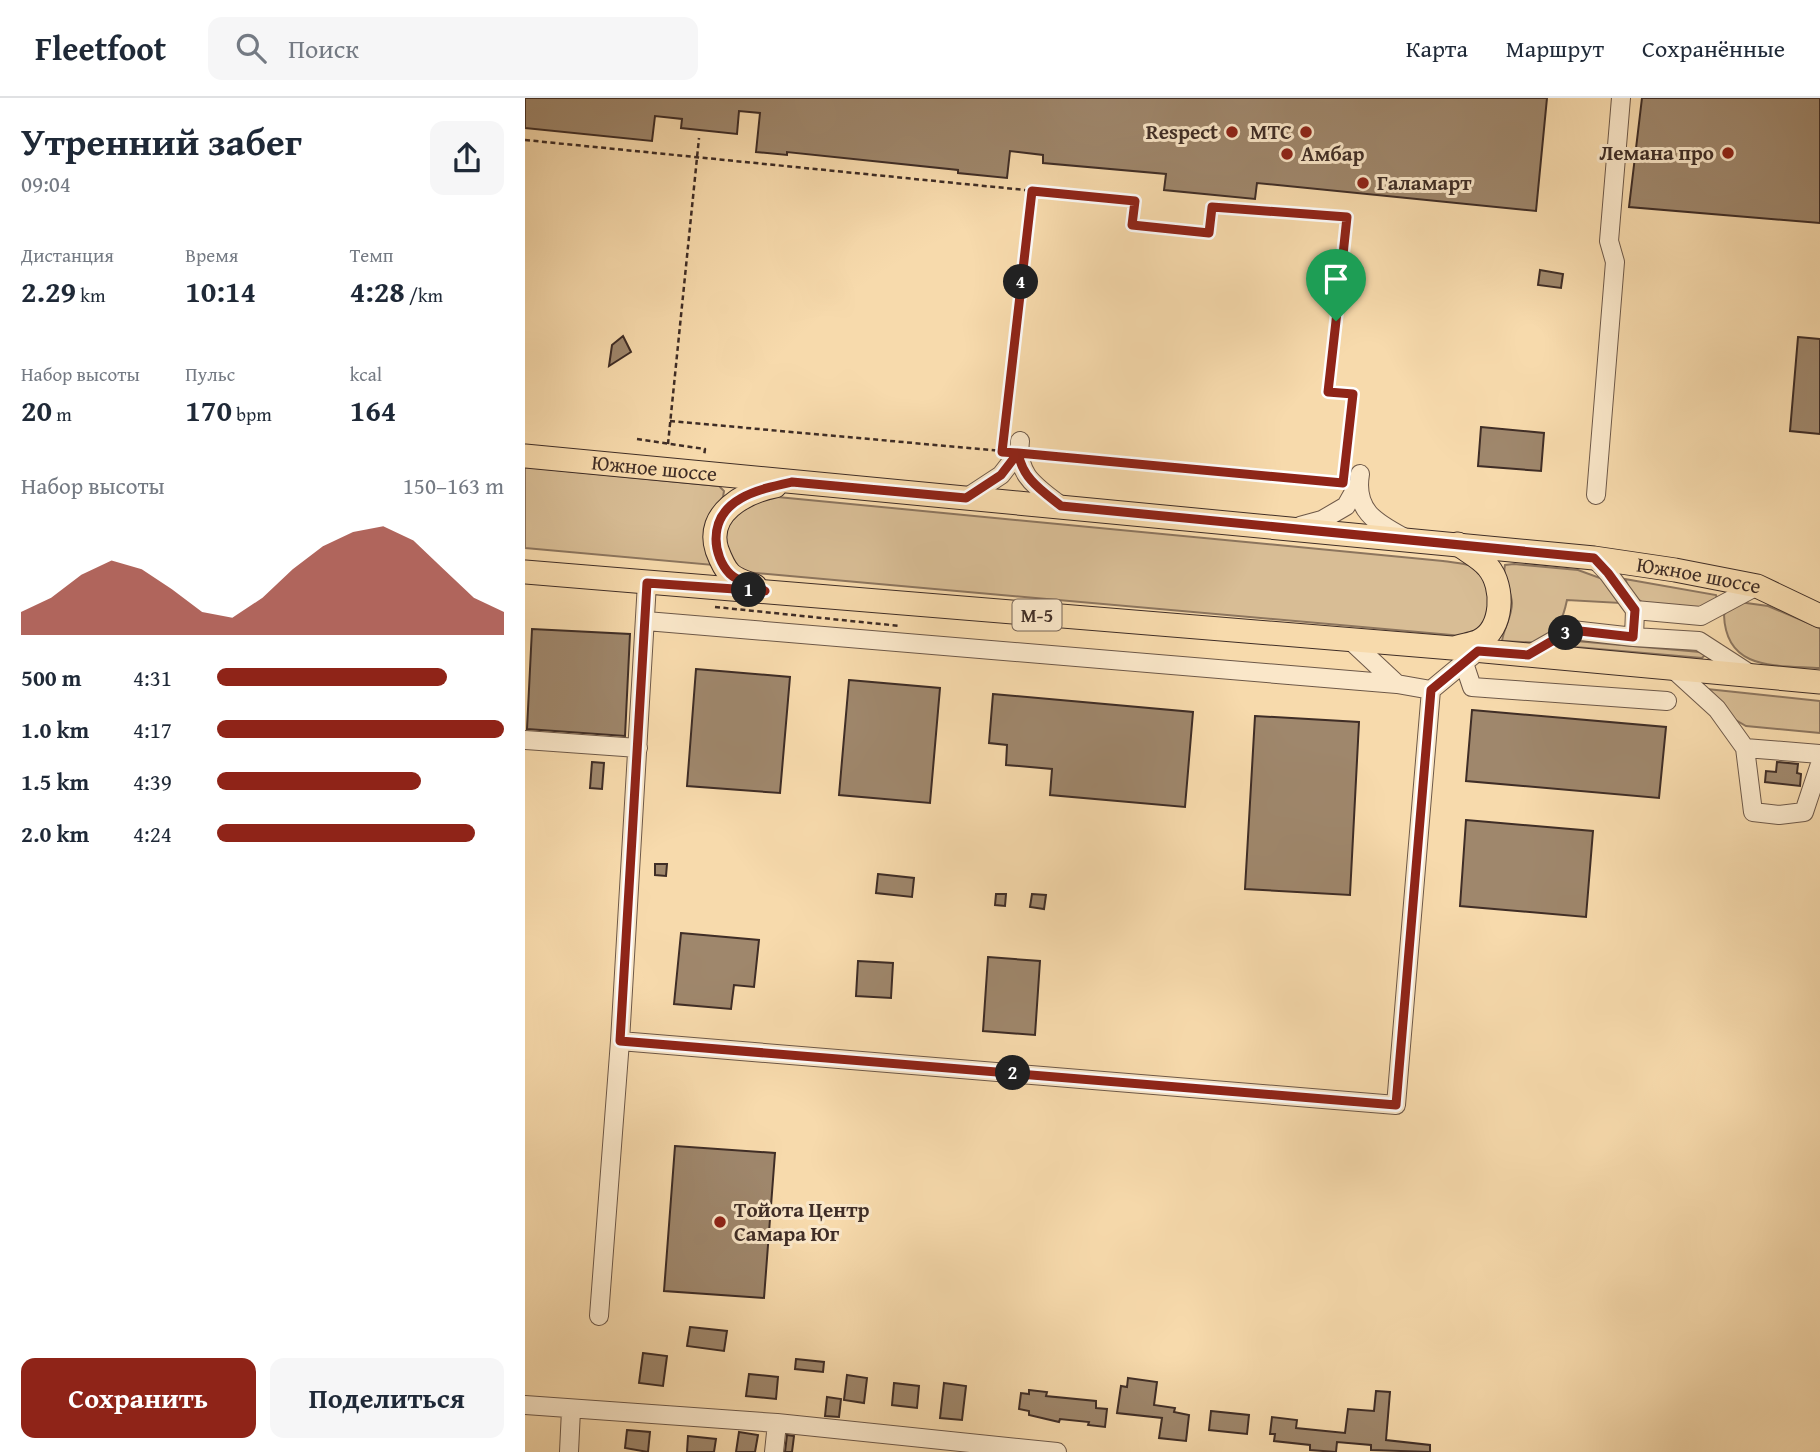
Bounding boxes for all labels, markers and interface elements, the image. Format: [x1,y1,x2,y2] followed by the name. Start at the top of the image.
[208,17,698,80] search box
[35,24,166,72] text: Fleetfoot
[232,29,270,67] icon: search
[288,29,359,68] text: Поиск
[1406,31,1468,66] text: Карта
[1506,31,1604,66] text: Маршрут
[1642,31,1785,66] text: Сохранённые
[21,113,302,169] text: Утренний забег
[1146,116,1218,147] place label: Respect
[1250,116,1292,147] place label: МТС
[430,121,504,195] button: share
[1224,124,1240,140] marker: Respect
[1298,124,1314,140] marker: МТС
[1599,137,1714,168] place label: Лемана про
[1301,138,1364,169] place label: Амбар
[1720,145,1736,161] marker: Лемана про
[1279,146,1295,162] marker: Амбар
[21,167,71,200] text: 09:04
[1377,167,1472,198] place label: Галамарт
[1355,175,1371,191] marker: Галамарт
[21,241,114,269] text: Дистанция
[185,241,238,269] text: Время
[350,241,394,269] text: Темп
[1306,249,1366,321] pin
[1317,260,1355,298] icon: arrive
[1003,264,1039,300] pin: 4
[1016,267,1025,295] text: 4
[21,269,76,313] text: 2.29
[185,269,256,313] text: 10:14
[350,269,405,313] text: 4:28
[76,281,105,309] text: km
[405,281,443,309] text: /km
[21,360,140,388] text: Набор высоты
[185,360,235,388] text: Пульс
[350,360,382,388] text: kcal
[21,388,52,432] text: 20
[185,388,232,432] text: 170
[350,388,396,432] text: 164
[52,400,72,428] text: m
[232,400,272,428] text: bpm
[590,446,719,489] street label: Южное шоссе
[21,469,165,502] text: Набор высоты
[403,469,504,502] text: 150–163 m
[1635,549,1764,601] street label: Южное шоссе
[731,573,767,608] pin: 1
[744,575,753,603] text: 1
[1013,600,1061,630] road number: М-5
[1549,616,1583,650] pin: 3
[1561,618,1570,646] text: 3
[21,661,82,694] text: 500 m
[133,661,172,694] text: 4:31
[21,713,89,746] text: 1.0 km
[133,713,172,746] text: 4:17
[21,765,89,798] text: 1.5 km
[133,765,172,798] text: 4:39
[21,817,89,850] text: 2.0 km
[133,817,172,850] text: 4:24
[995,1056,1030,1090] pin: 2
[1008,1058,1017,1086] text: 2
[734,1194,869,1249] place label: Тойота Центр Самара Юг
[712,1214,728,1230] marker: Тойота Центр Самара Юг
[21,1358,256,1438] button: Сохранить
[270,1358,504,1438] button: Поделиться

